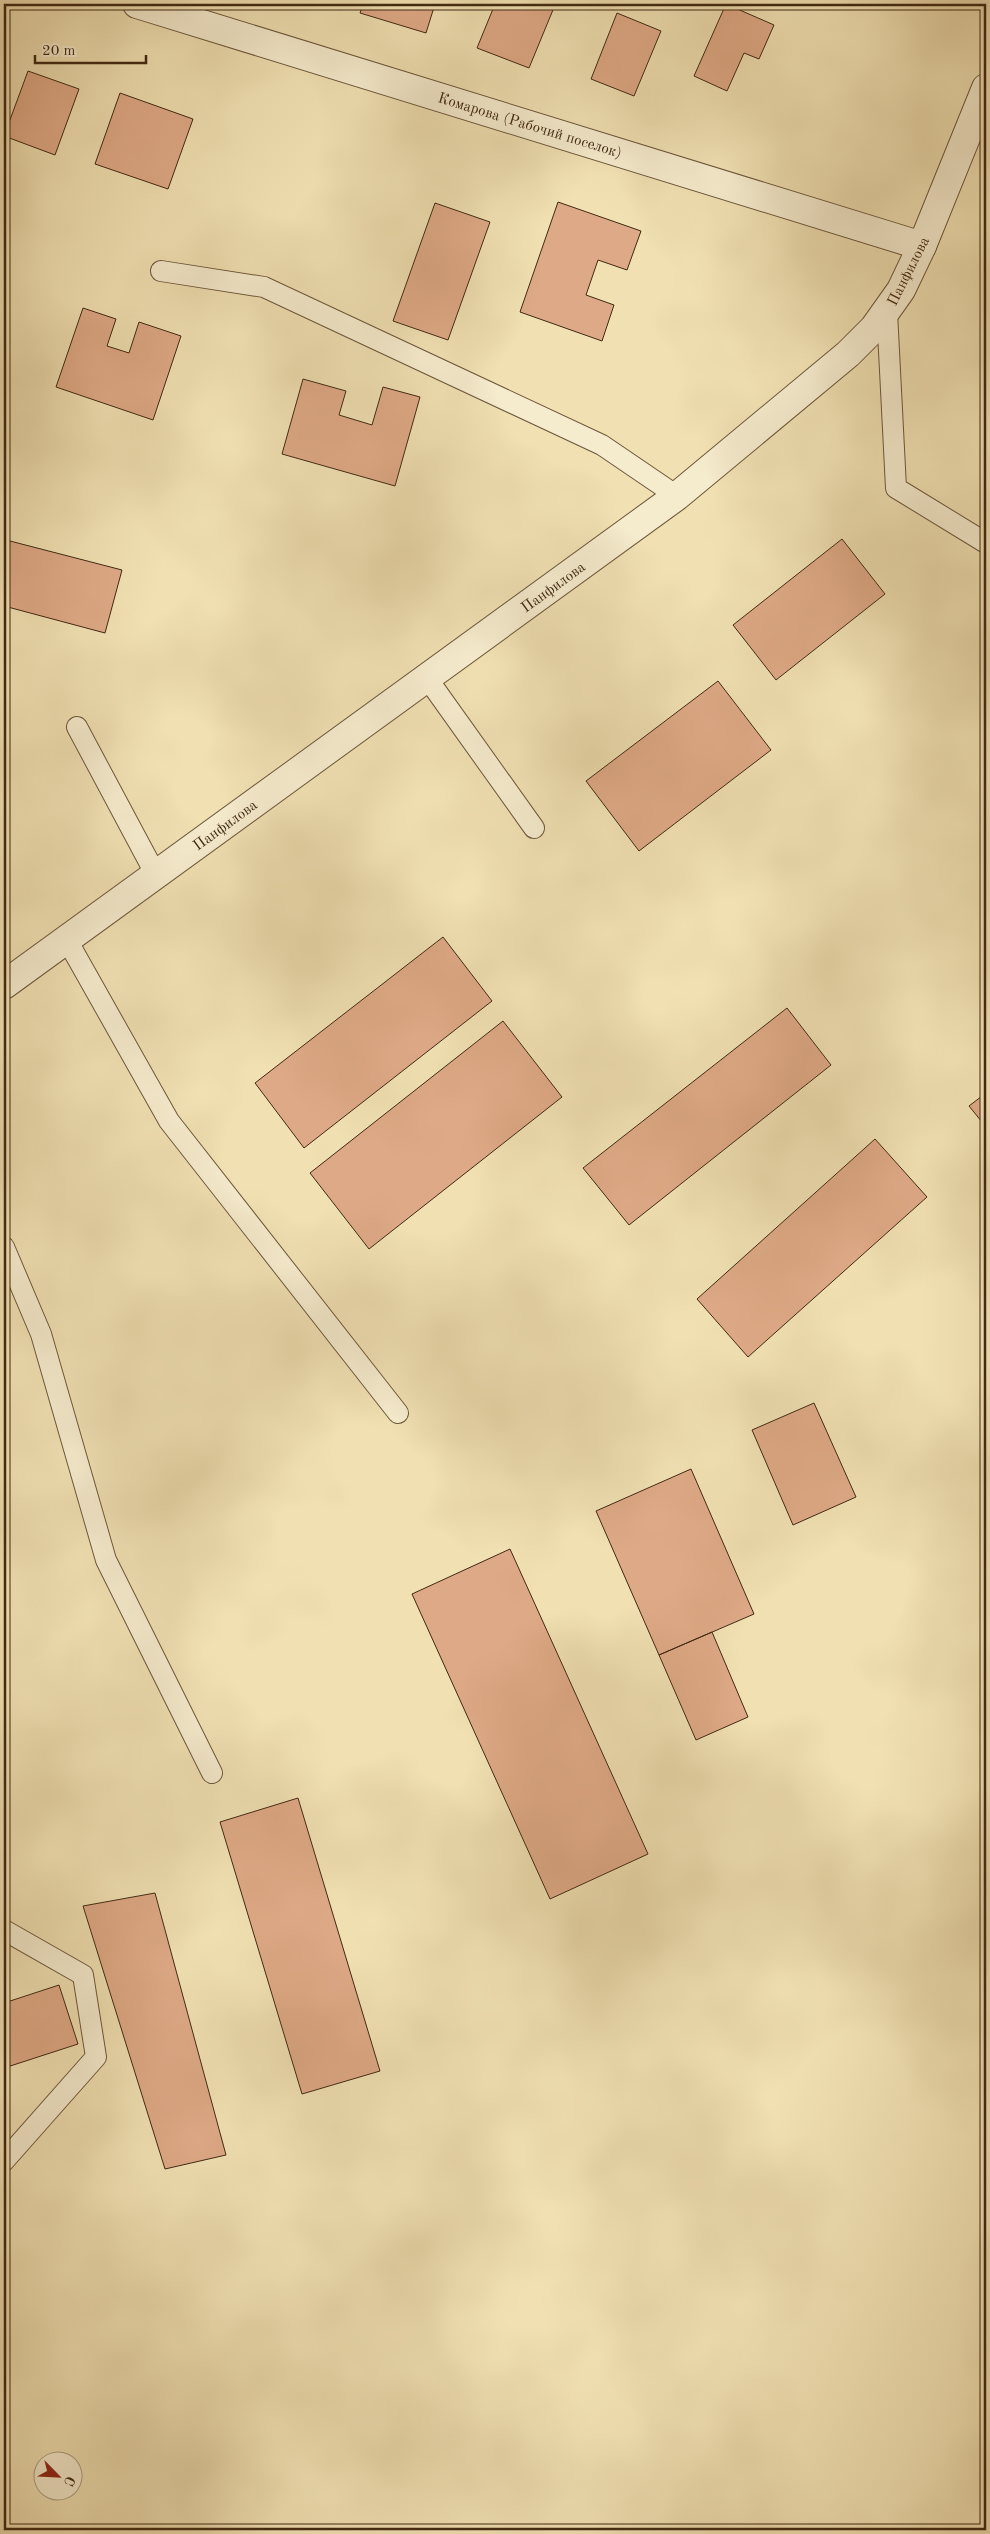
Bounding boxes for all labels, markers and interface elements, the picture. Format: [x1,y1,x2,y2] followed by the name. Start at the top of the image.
[35,32,146,64] scale bar
[42,44,76,59] text: 20 m
[436,91,623,162] street label: Комарова (Рабочий поселок)
[886,234,933,309] street label: Панфилова
[519,560,589,616] street label: Панфилова
[191,798,261,854] street label: Панфилова
[32,2452,82,2502] north arrow
[61,2474,77,2488] text: С

